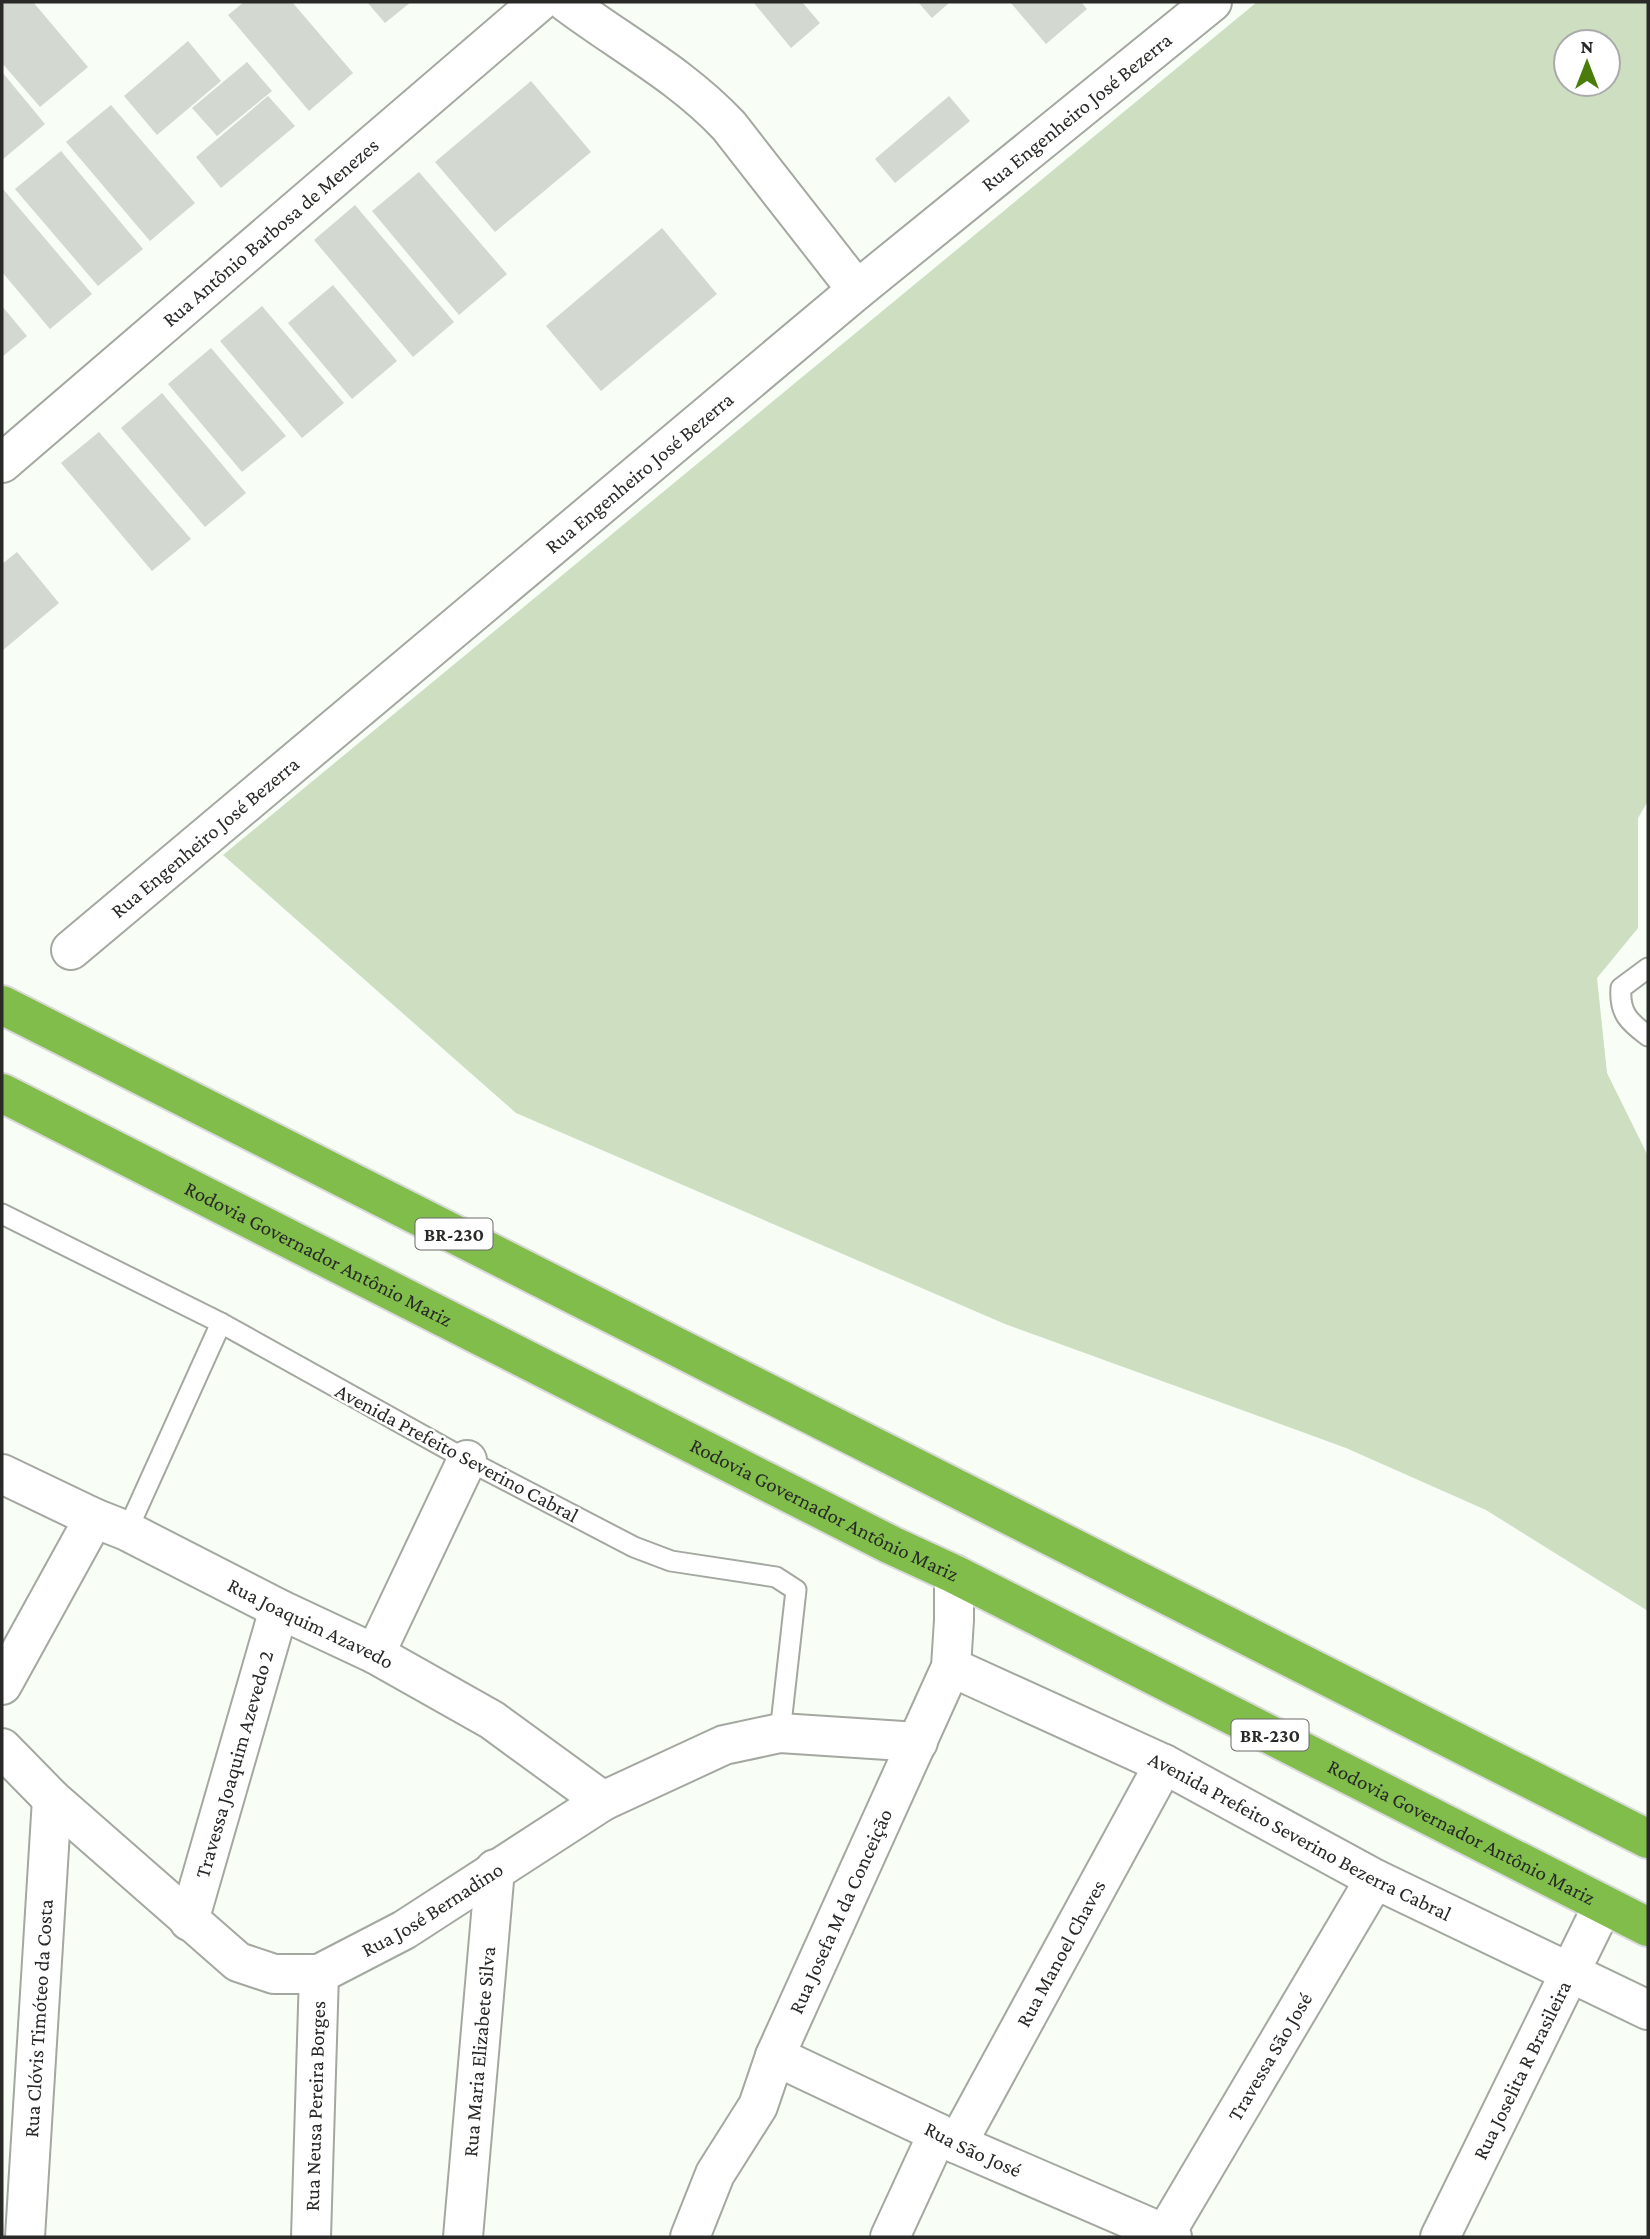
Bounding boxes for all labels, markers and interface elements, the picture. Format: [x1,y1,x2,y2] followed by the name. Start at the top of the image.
[977,27,1177,196] street label: Rua Engenheiro José Bezerra
[1552,28,1622,98] north arrow
[1581,36,1594,57] text: N
[158,133,384,332] street label: Rua Antônio Barbosa de Menezes
[540,387,738,559] street label: Rua Engenheiro José Bezerra
[106,752,304,923] street label: Rua Engenheiro José Bezerra
[181,1176,456,1332] street label: Rodovia Governador Antônio Mariz
[416,1218,492,1250] road number: BR-230
[331,1379,583,1527] street label: Avenida Prefeito Severino Cabral
[686,1433,962,1586] street label: Rodovia Governador Antônio Mariz
[224,1573,398,1674] street label: Rua Joaquim Azavedo
[190,1648,278,1881] street label: Travessa Joaquim Azevedo 2
[1232,1720,1308,1750] road number: BR-230
[1145,1747,1455,1926] street label: Avenida Prefeito Severino Bezerra Cabral
[1324,1754,1599,1910] street label: Rodovia Governador Antônio Mariz
[784,1805,897,2018] street label: Rua Josefa M da Conceição
[357,1857,507,1962] street label: Rua José Bernadino
[1011,1876,1111,2031] street label: Rua Manoel Chaves
[19,1898,58,2138] street label: Rua Clóvis Timóteo da Costa
[458,1945,500,2158] street label: Rua Maria Elizabete Silva
[1468,1976,1576,2164] street label: Rua Joselita R Brasileira
[1223,1988,1317,2125] street label: Travessa São José
[300,2000,330,2212] street label: Rua Neusa Pereira Borges
[921,2116,1025,2182] street label: Rua São José

